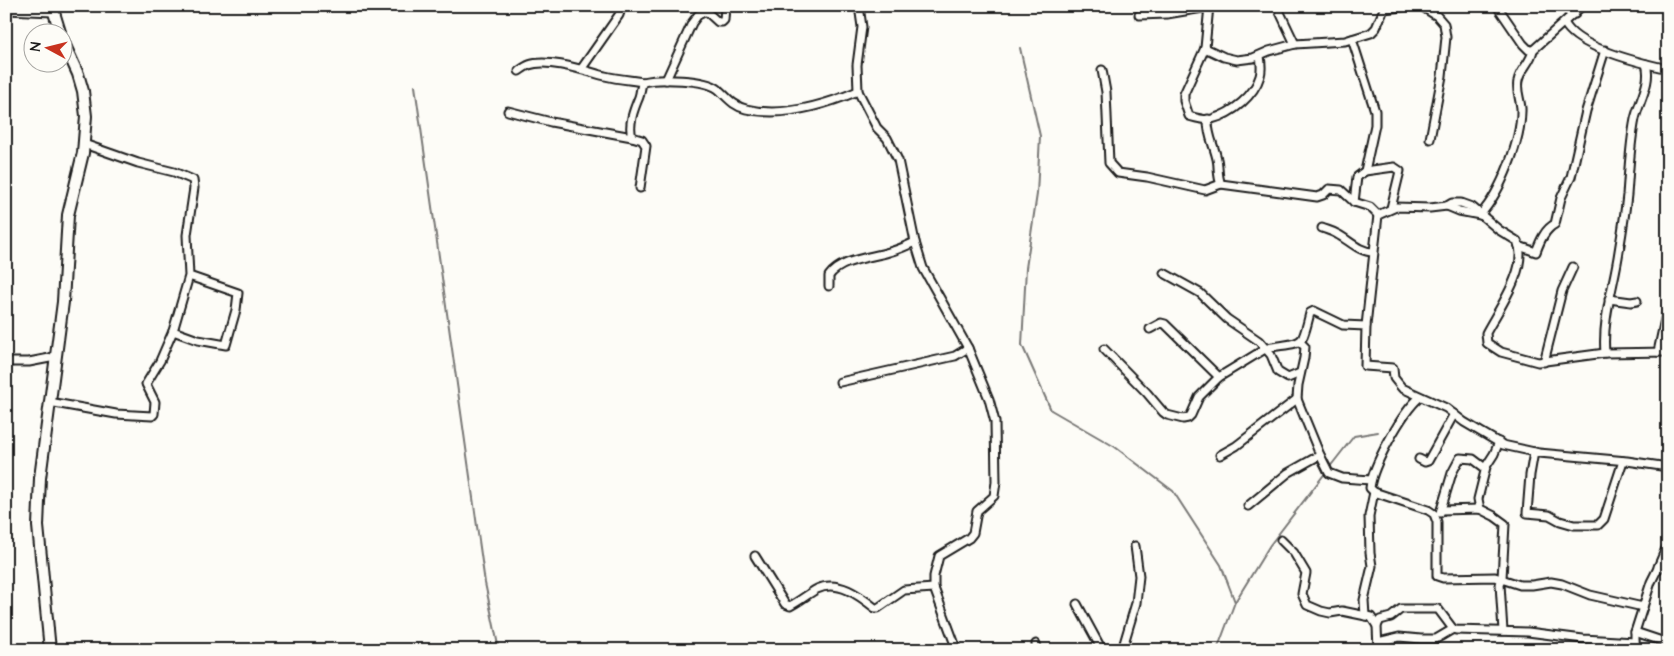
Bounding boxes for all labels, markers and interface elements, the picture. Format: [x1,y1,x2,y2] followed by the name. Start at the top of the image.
[22,22,72,72] north arrow
[26,41,47,52] text: N

